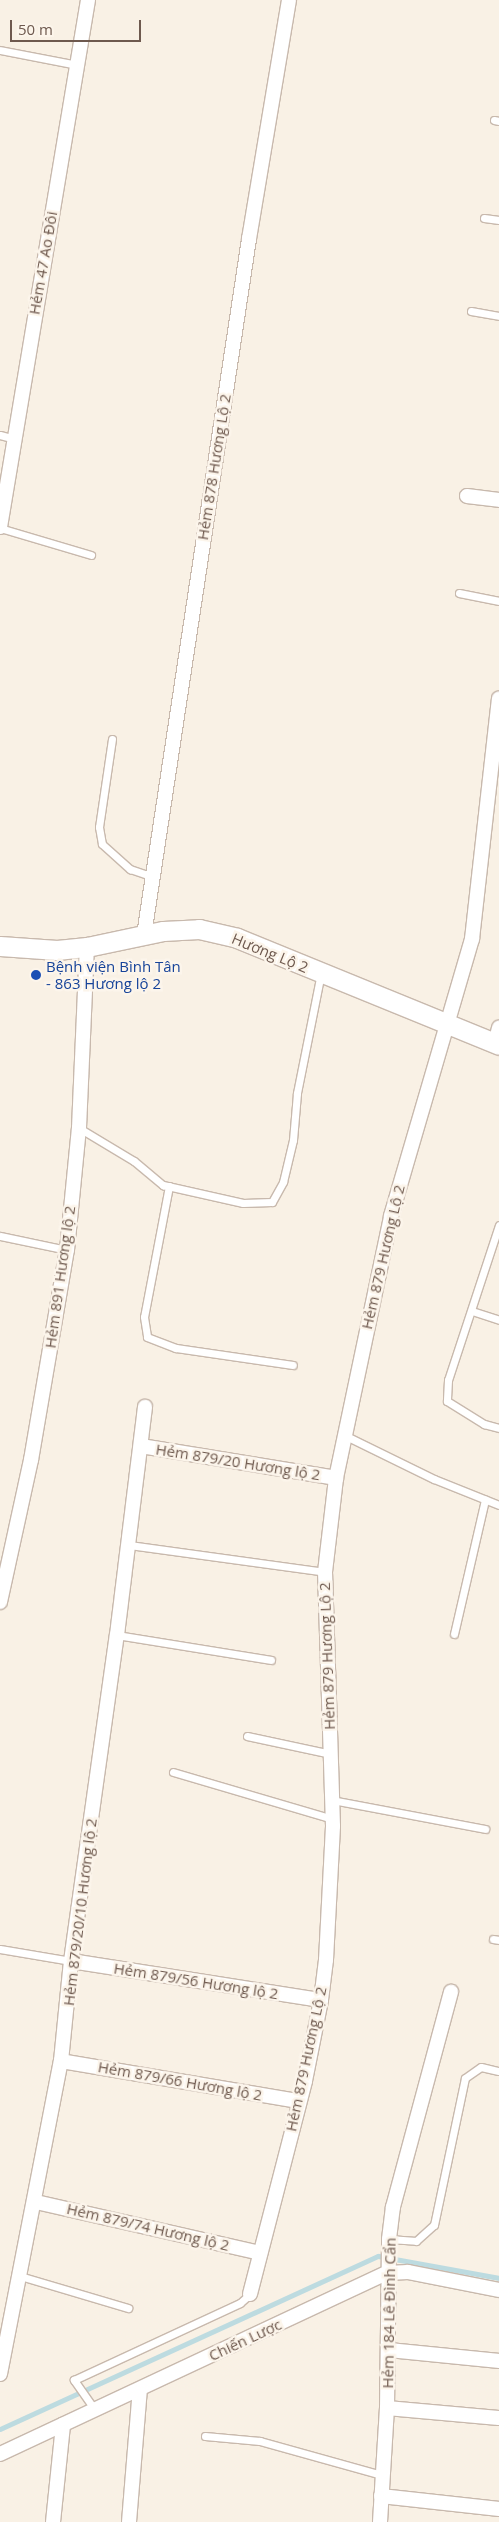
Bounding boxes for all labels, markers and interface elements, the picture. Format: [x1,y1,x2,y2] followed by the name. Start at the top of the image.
[12,10,144,42] scale bar
[18,19,53,39] text: 50 m
[25,210,61,316] street label: Hẻm 47 Ao Đôi
[194,393,234,541] street label: Hẻm 878 Hương Lộ 2
[229,930,311,976] street label: Hương Lộ 2
[46,957,181,992] place label: Bệnh viện Bình Tân - 863 Hương lộ 2
[30,969,42,981] marker: Bệnh viện Bình Tân - 863 Hương lộ 2
[358,1183,408,1331] street label: Hẻm 879 Hương Lộ 2
[41,1205,79,1349] street label: Hẻm 891 Hương lộ 2
[155,1440,321,1484] street label: Hẻm 879/20 Hương lộ 2
[315,1582,339,1730] street label: Hẻm 879 Hương Lộ 2
[60,1817,100,2007] street label: Hẻm 879/20/10 Hương lộ 2
[113,1959,279,2003] street label: Hẻm 879/56 Hương lộ 2
[282,1985,330,2133] street label: Hẻm 879 Hương Lộ 2
[97,2058,263,2104] street label: Hẻm 879/66 Hương lộ 2
[65,2200,231,2254] street label: Hẻm 879/74 Hương lộ 2
[379,2237,399,2389] street label: Hẻm 184 Lê Đình Cẩn
[206,2315,284,2365] street label: Chiến Lược

